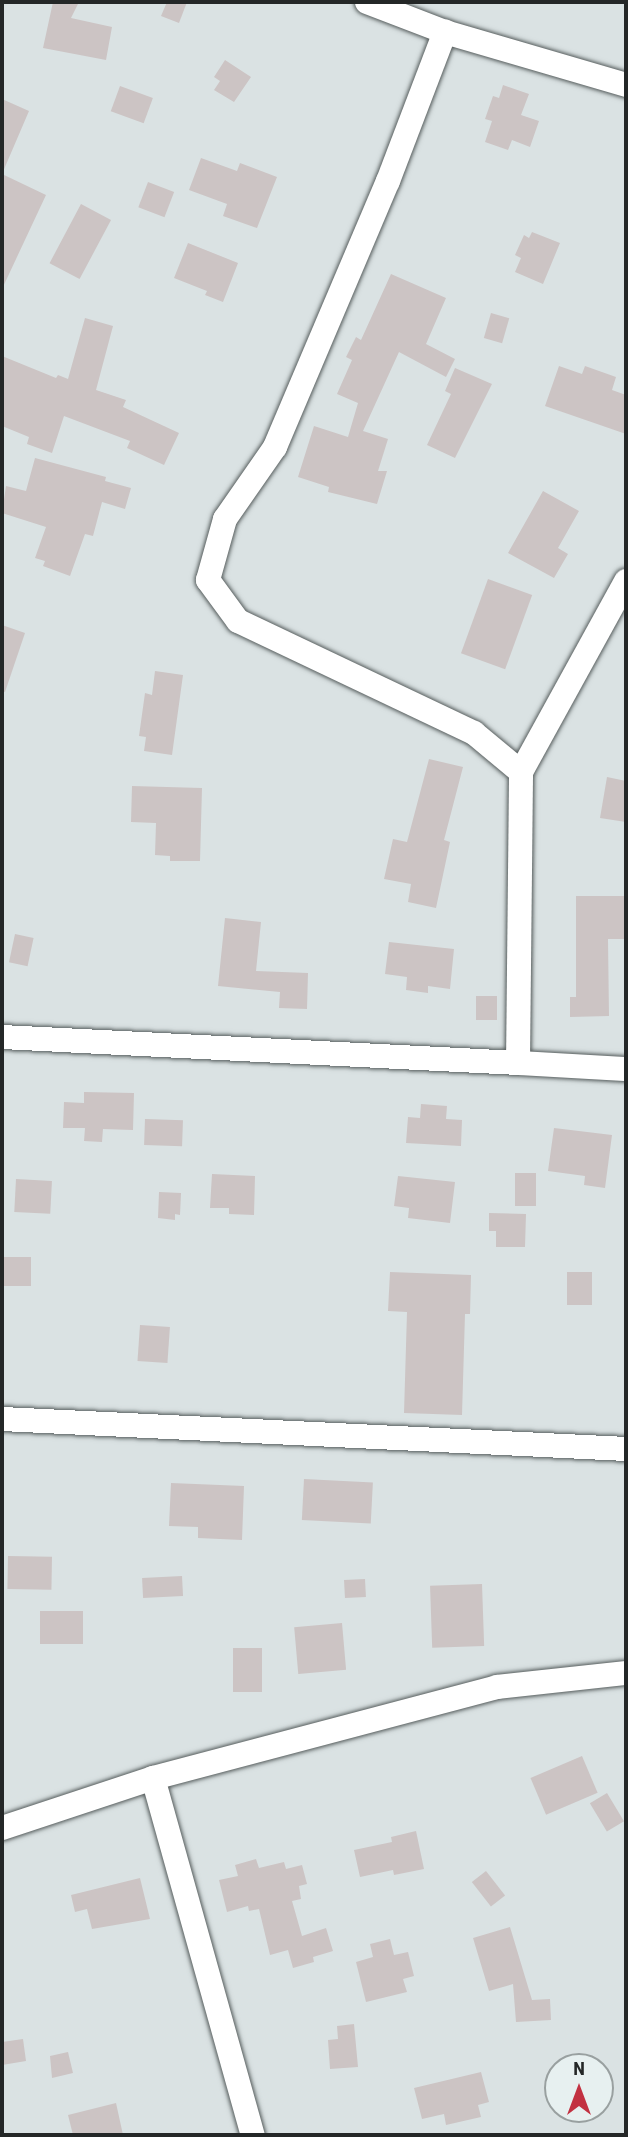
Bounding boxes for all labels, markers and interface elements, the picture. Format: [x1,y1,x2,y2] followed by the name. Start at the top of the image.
[544,2053,614,2123] north arrow
[573,2057,585,2080] text: N

